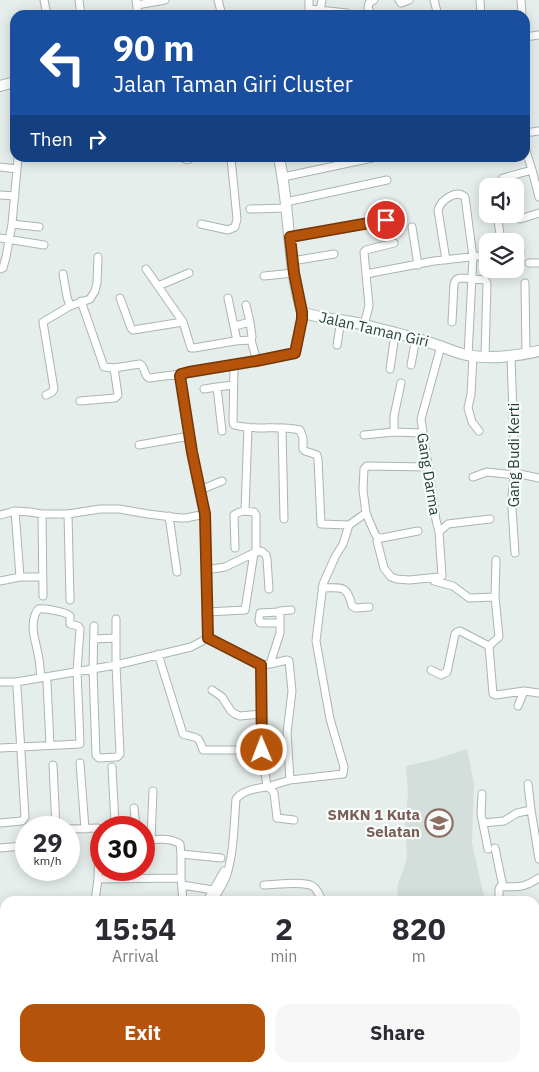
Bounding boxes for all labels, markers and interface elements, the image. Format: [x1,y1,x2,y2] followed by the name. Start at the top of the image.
[113,25,195,71] text: 90 m
[30,30,95,95] icon: left
[113,69,353,98] text: Jalan Taman Giri Cluster
[83,125,111,153] icon: right
[30,127,73,151] text: Then
[479,178,524,278] map controls
[479,178,524,223] button: sound
[365,199,407,241] pin
[372,206,400,234] icon: arrive
[479,233,524,278] button: layers
[317,307,431,351] street label: Jalan Taman Giri
[504,403,523,507] street label: Gang Budi Kerti
[413,431,445,517] street label: Gang Darma
[235,723,287,775] position arrow
[328,805,420,841] place label: SMKN 1 Kuta Selatan
[424,808,454,838] school or university icon: SMKN 1 Kuta Selatan
[90,816,155,881] speed limit sign: 30
[32,826,63,859] text: 29
[33,853,62,868] text: km/h
[94,909,176,948] text: 15:54
[275,909,293,948] text: 2
[392,909,446,948] text: 820
[112,946,159,966] text: Arrival
[270,946,297,966] text: min
[412,946,426,966] text: m
[20,1004,265,1062] button: Exit
[275,1004,520,1062] button: Share

